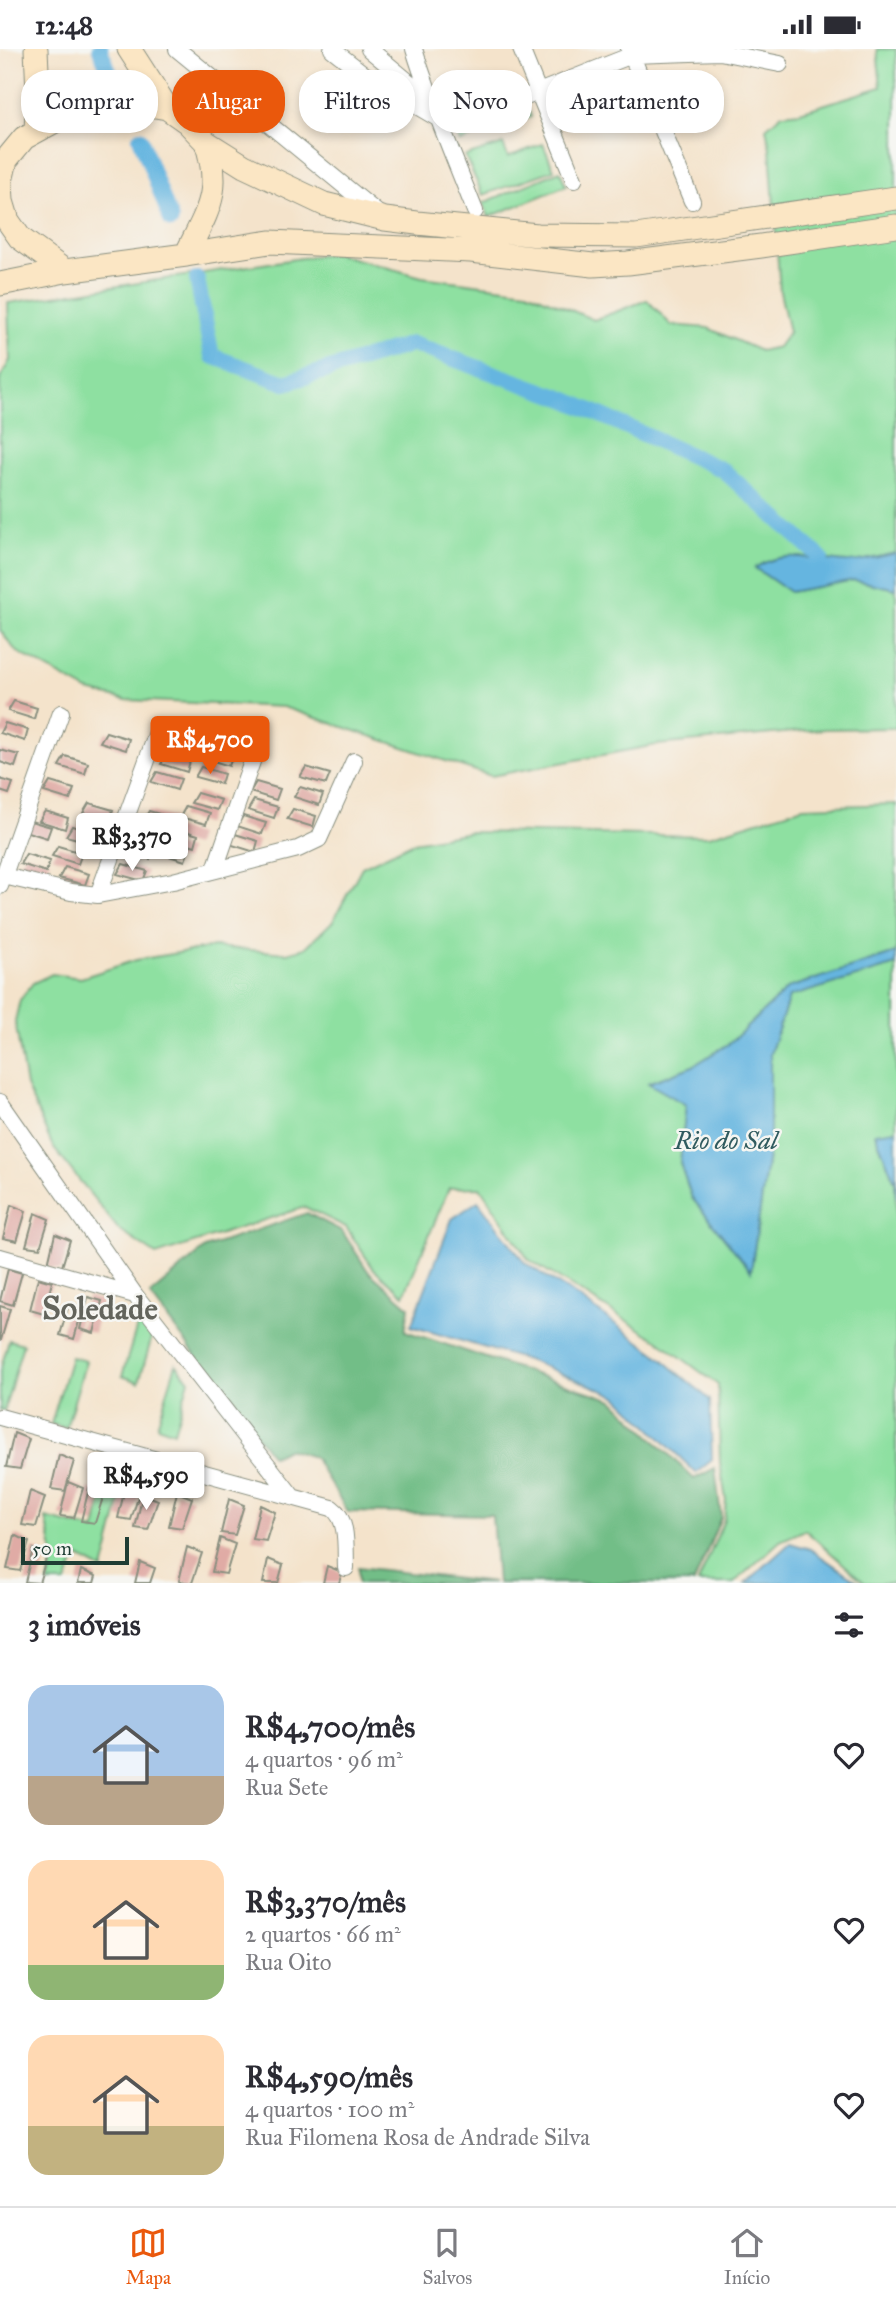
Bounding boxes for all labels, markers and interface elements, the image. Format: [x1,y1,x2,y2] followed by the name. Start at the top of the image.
[35,9,93,41] text: 12:48
[21,70,158,133] chip: Comprar
[172,70,285,133] chip: Alugar
[299,70,415,133] chip: Filtros
[429,70,532,133] chip: Novo
[546,70,724,133] chip: Apartamento
[145,717,275,776] pin: R$4,700
[167,725,254,753] text: R$4,700
[67,813,197,873] pin: R$3,370
[92,822,172,850] text: R$3,370
[673,1124,780,1156] water label: Rio do Sal
[42,1289,158,1328] district label: Soledade
[81,1453,211,1512] pin: R$4,590
[103,1461,189,1489] text: R$4,590
[21,1534,130,1566] scale bar
[32,1537,72,1560] text: 50 m
[830,1606,868,1644] icon: filters
[28,1607,141,1643] text: 3 imóveis
[245,1709,415,1745] text: R$4,700/mês
[84,1713,168,1797] icon: home
[830,1736,868,1774] icon: heart
[245,1745,403,1773] text: 4 quartos · 96 m²
[245,1773,328,1801] text: Rua Sete
[245,1884,406,1920] text: R$3,370/mês
[84,1888,168,1972] icon: home
[830,1911,868,1949] icon: heart
[245,1920,401,1948] text: 2 quartos · 66 m²
[245,1948,332,1976] text: Rua Oito
[245,2059,413,2095] text: R$4,590/mês
[84,2063,168,2147] icon: home
[830,2086,868,2124] icon: heart
[245,2095,414,2123] text: 4 quartos · 100 m²
[245,2123,590,2151] text: Rua Filomena Rosa de Andrade Silva
[126,2224,171,2289] tab: Mapa
[423,2224,472,2289] tab: Salvos
[724,2224,770,2289] tab: Início

